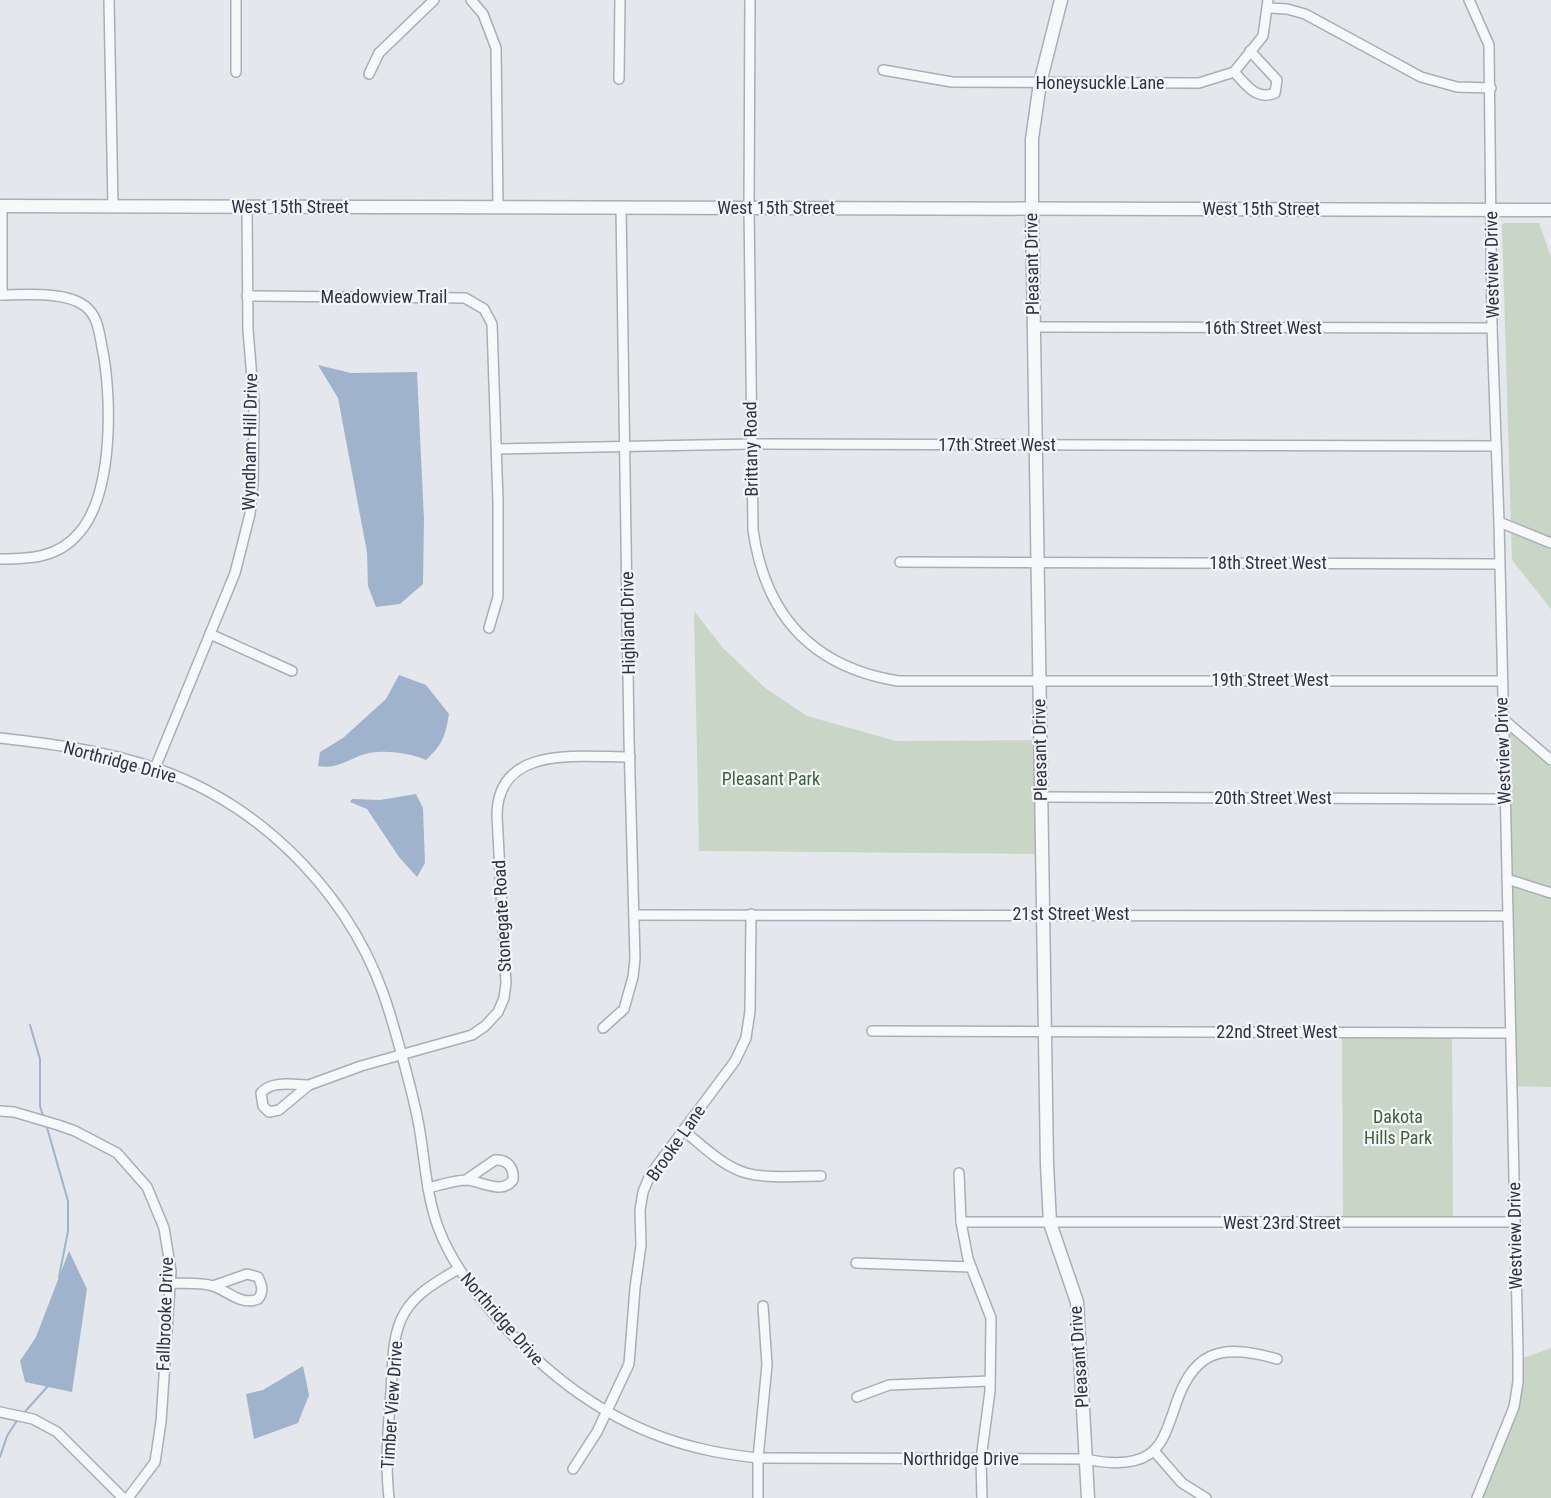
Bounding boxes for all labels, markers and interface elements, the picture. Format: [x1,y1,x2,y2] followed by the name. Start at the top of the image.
[1035,72,1165,93] street label: Honeysuckle Lane
[231,196,349,217] street label: West 15th Street
[717,197,835,218] street label: West 15th Street
[1202,198,1320,219] street label: West 15th Street
[1480,211,1503,319] street label: Westview Drive
[1020,213,1043,315] street label: Pleasant Drive
[321,286,447,307] street label: Meadowview Trail
[1204,317,1322,338] street label: 16th Street West
[238,373,261,511] street label: Wyndham Hill Drive
[739,401,762,497] street label: Brittany Road
[938,434,1056,455] street label: 17th Street West
[1209,552,1327,573] street label: 18th Street West
[616,571,639,675] street label: Highland Drive
[1211,669,1329,690] street label: 19th Street West
[1490,697,1515,805] street label: Westview Drive
[1028,699,1051,801] street label: Pleasant Drive
[61,736,179,787] street label: Northridge Drive
[722,768,820,789] park label: Pleasant Park
[1214,787,1332,808] street label: 20th Street West
[488,859,515,973] street label: Stonegate Road
[1012,903,1130,924] street label: 21st Street West
[1216,1021,1338,1042] street label: 22nd Street West
[642,1101,709,1185] street label: Brooke Lane
[1364,1106,1432,1148] park label: Dakota Hills Park
[1503,1182,1526,1290] street label: Westview Drive
[1223,1212,1341,1233] street label: West 23rd Street
[152,1257,177,1371] street label: Fallbrooke Drive
[456,1268,548,1369] street label: Northridge Drive
[1064,1305,1093,1409] street label: Pleasant Drive
[377,1340,406,1470] street label: Timber View Drive
[903,1448,1019,1469] street label: Northridge Drive

